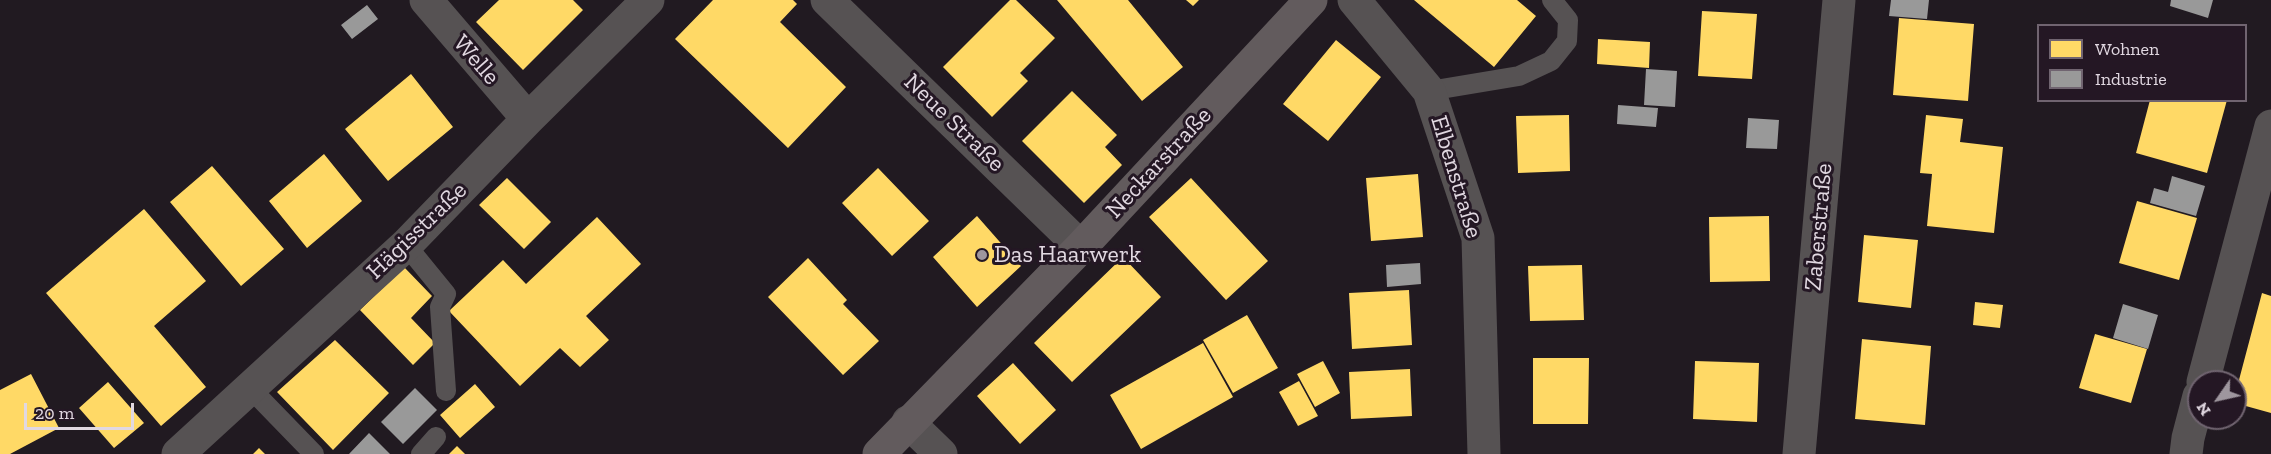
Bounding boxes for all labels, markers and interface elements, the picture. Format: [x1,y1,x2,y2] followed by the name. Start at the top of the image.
[2037,24,2247,102] legend
[447,29,505,91] street label: Welle
[2095,38,2159,60] text: Wohnen
[898,68,1010,178] street label: Neue Straße
[2095,68,2167,90] text: Industrie
[1100,101,1218,225] street label: Neckarstraße
[1424,112,1488,242] street label: Elbenstraße
[1799,162,1839,292] street label: Zaberstraße
[361,176,473,286] street label: Hägisstraße
[994,241,1141,269] place label: Das Haarwerk
[975,248,989,262] marker: Das Haarwerk
[2187,370,2247,430] north arrow
[27,391,136,429] scale bar
[2192,399,2215,420] text: N
[35,402,74,424] text: 20 m

